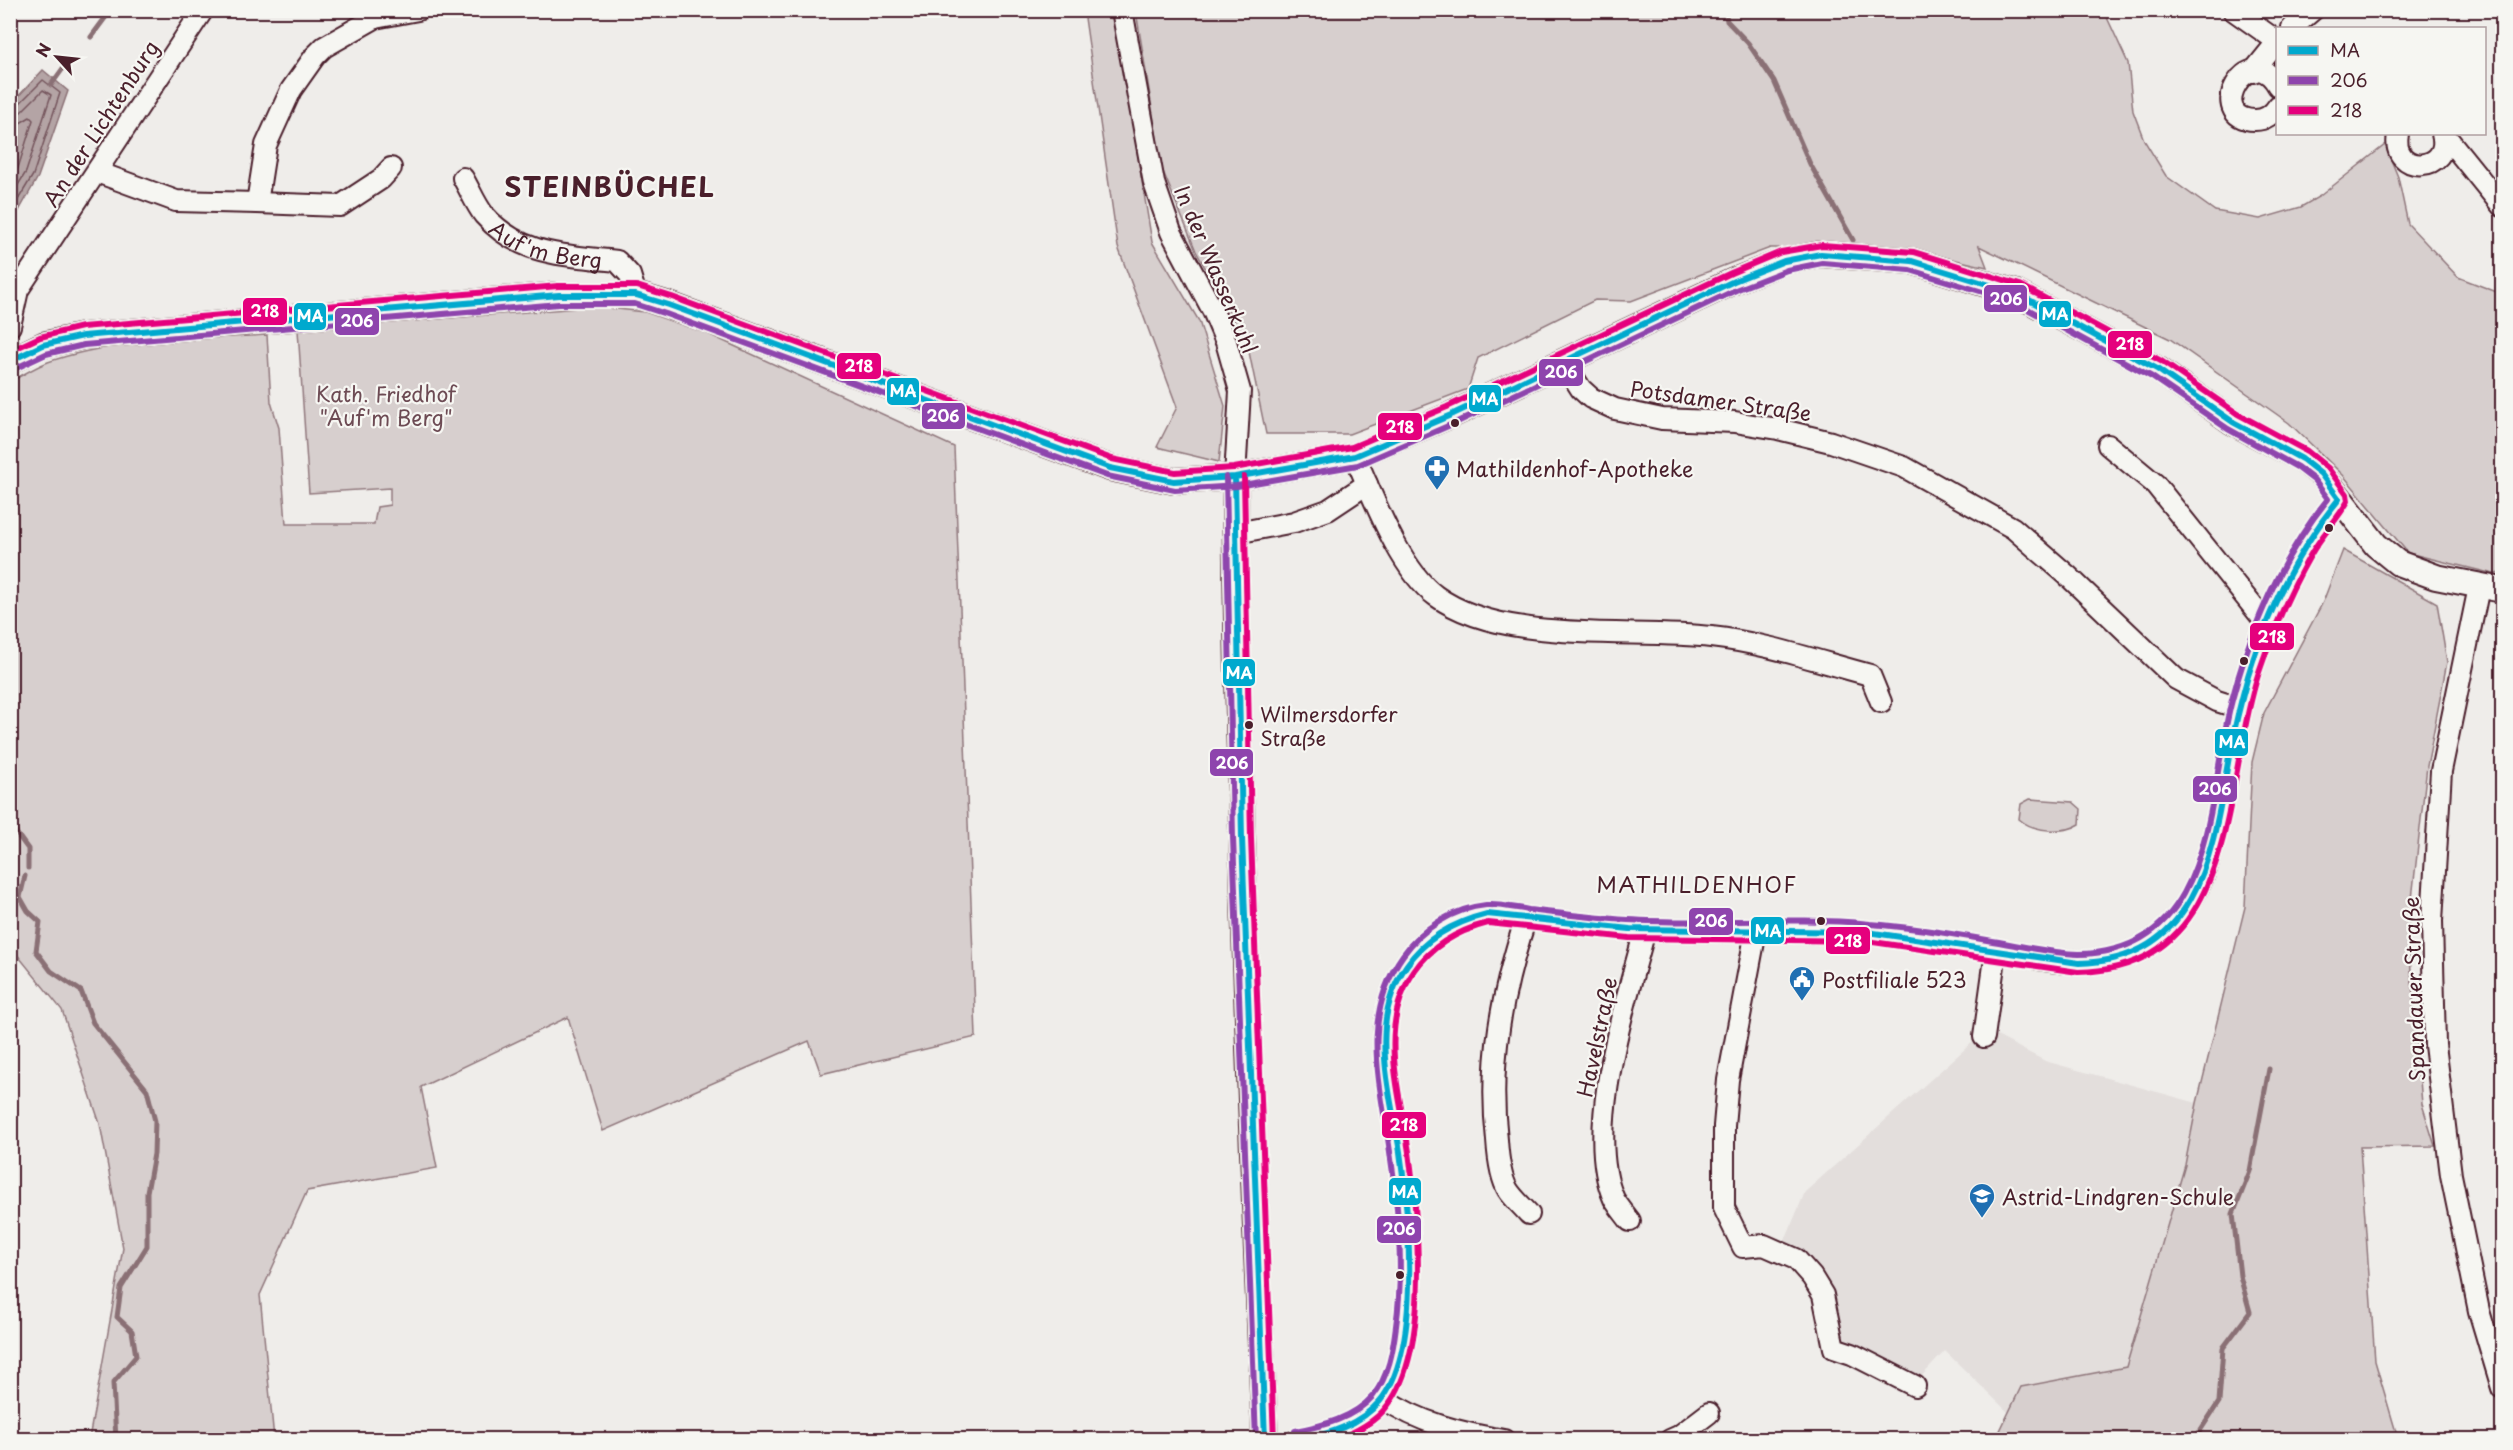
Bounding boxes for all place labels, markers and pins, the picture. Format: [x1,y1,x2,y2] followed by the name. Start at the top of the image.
[1449,417,1461,429] unlabelled marker
[1456,452,1694,484] place label: Mathildenhof-Apotheke
[1422,453,1452,491] pharmacy icon: Mathildenhof-Apotheke
[2323,522,2335,534] unlabelled marker
[2238,655,2250,667] unlabelled marker
[1260,699,1398,753] place label: Wilmersdorfer Straße
[1243,719,1255,731] marker: Wilmersdorfer Straße
[1815,915,1827,927] unlabelled marker
[1822,963,1967,995] place label: Postfiliale 523
[1787,964,1817,1002] public building icon: Postfiliale 523
[2002,1180,2234,1212] place label: Astrid-Lindgren-Schule
[1967,1181,1997,1219] school or university icon: Astrid-Lindgren-Schule
[1394,1269,1406,1281] unlabelled marker

